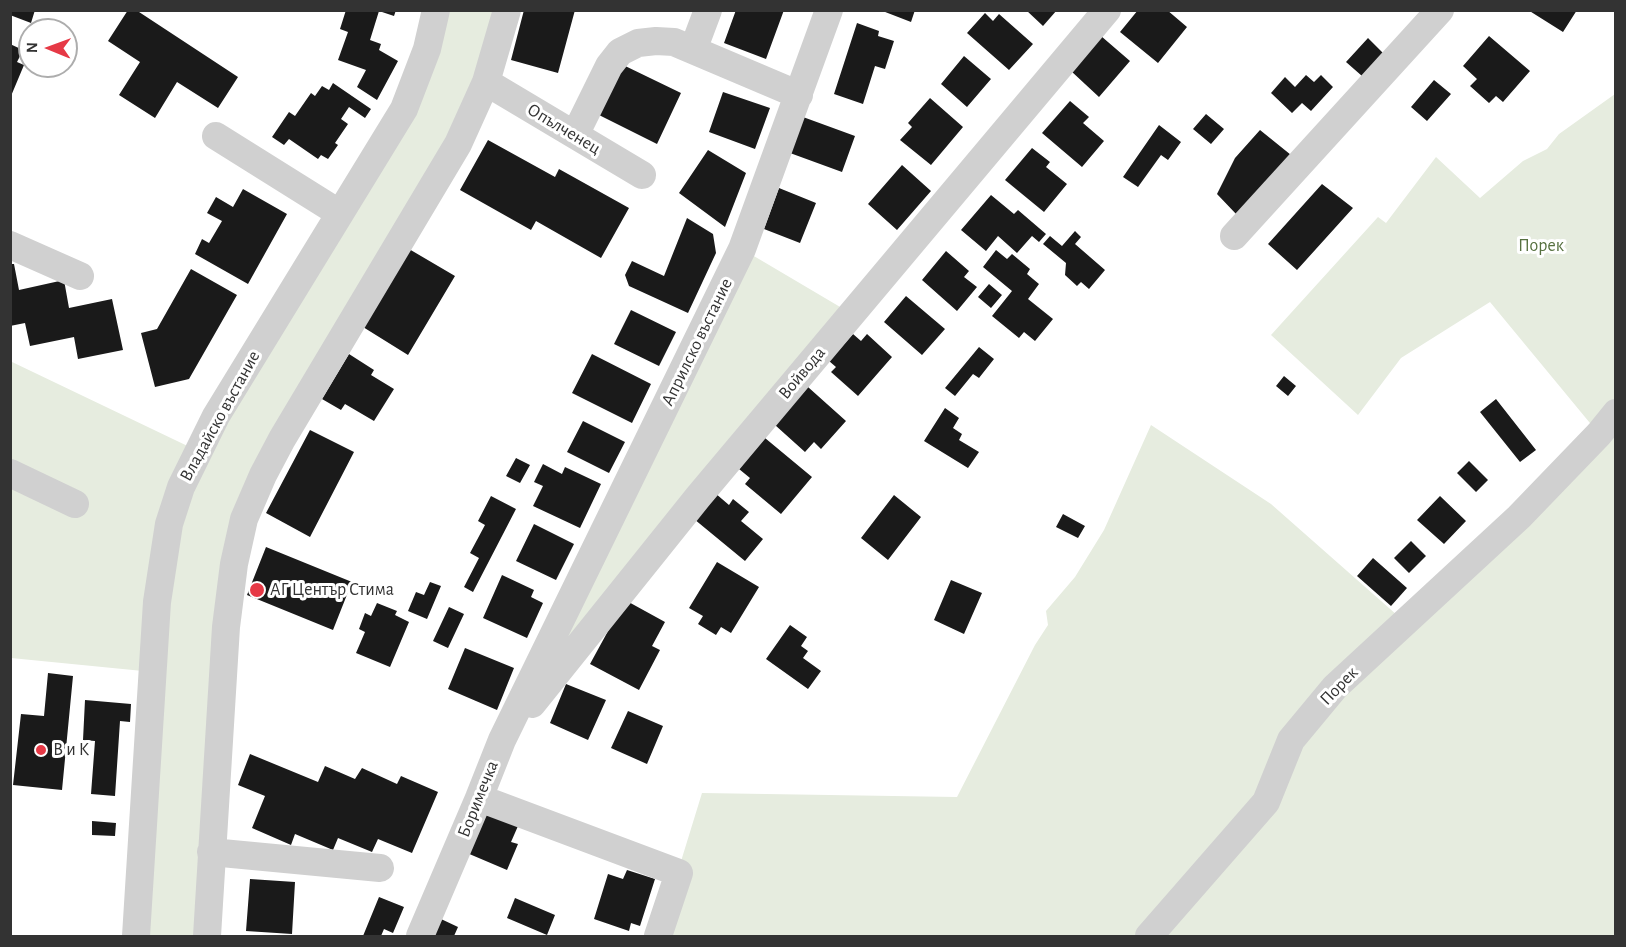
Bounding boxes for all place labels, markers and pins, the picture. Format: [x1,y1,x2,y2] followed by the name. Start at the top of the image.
[270,579,394,601] place label: АГ Център Стима
[248,581,266,599] marker: АГ Център Стима
[53,739,89,761] place label: В и К
[34,743,48,757] marker: В и К

